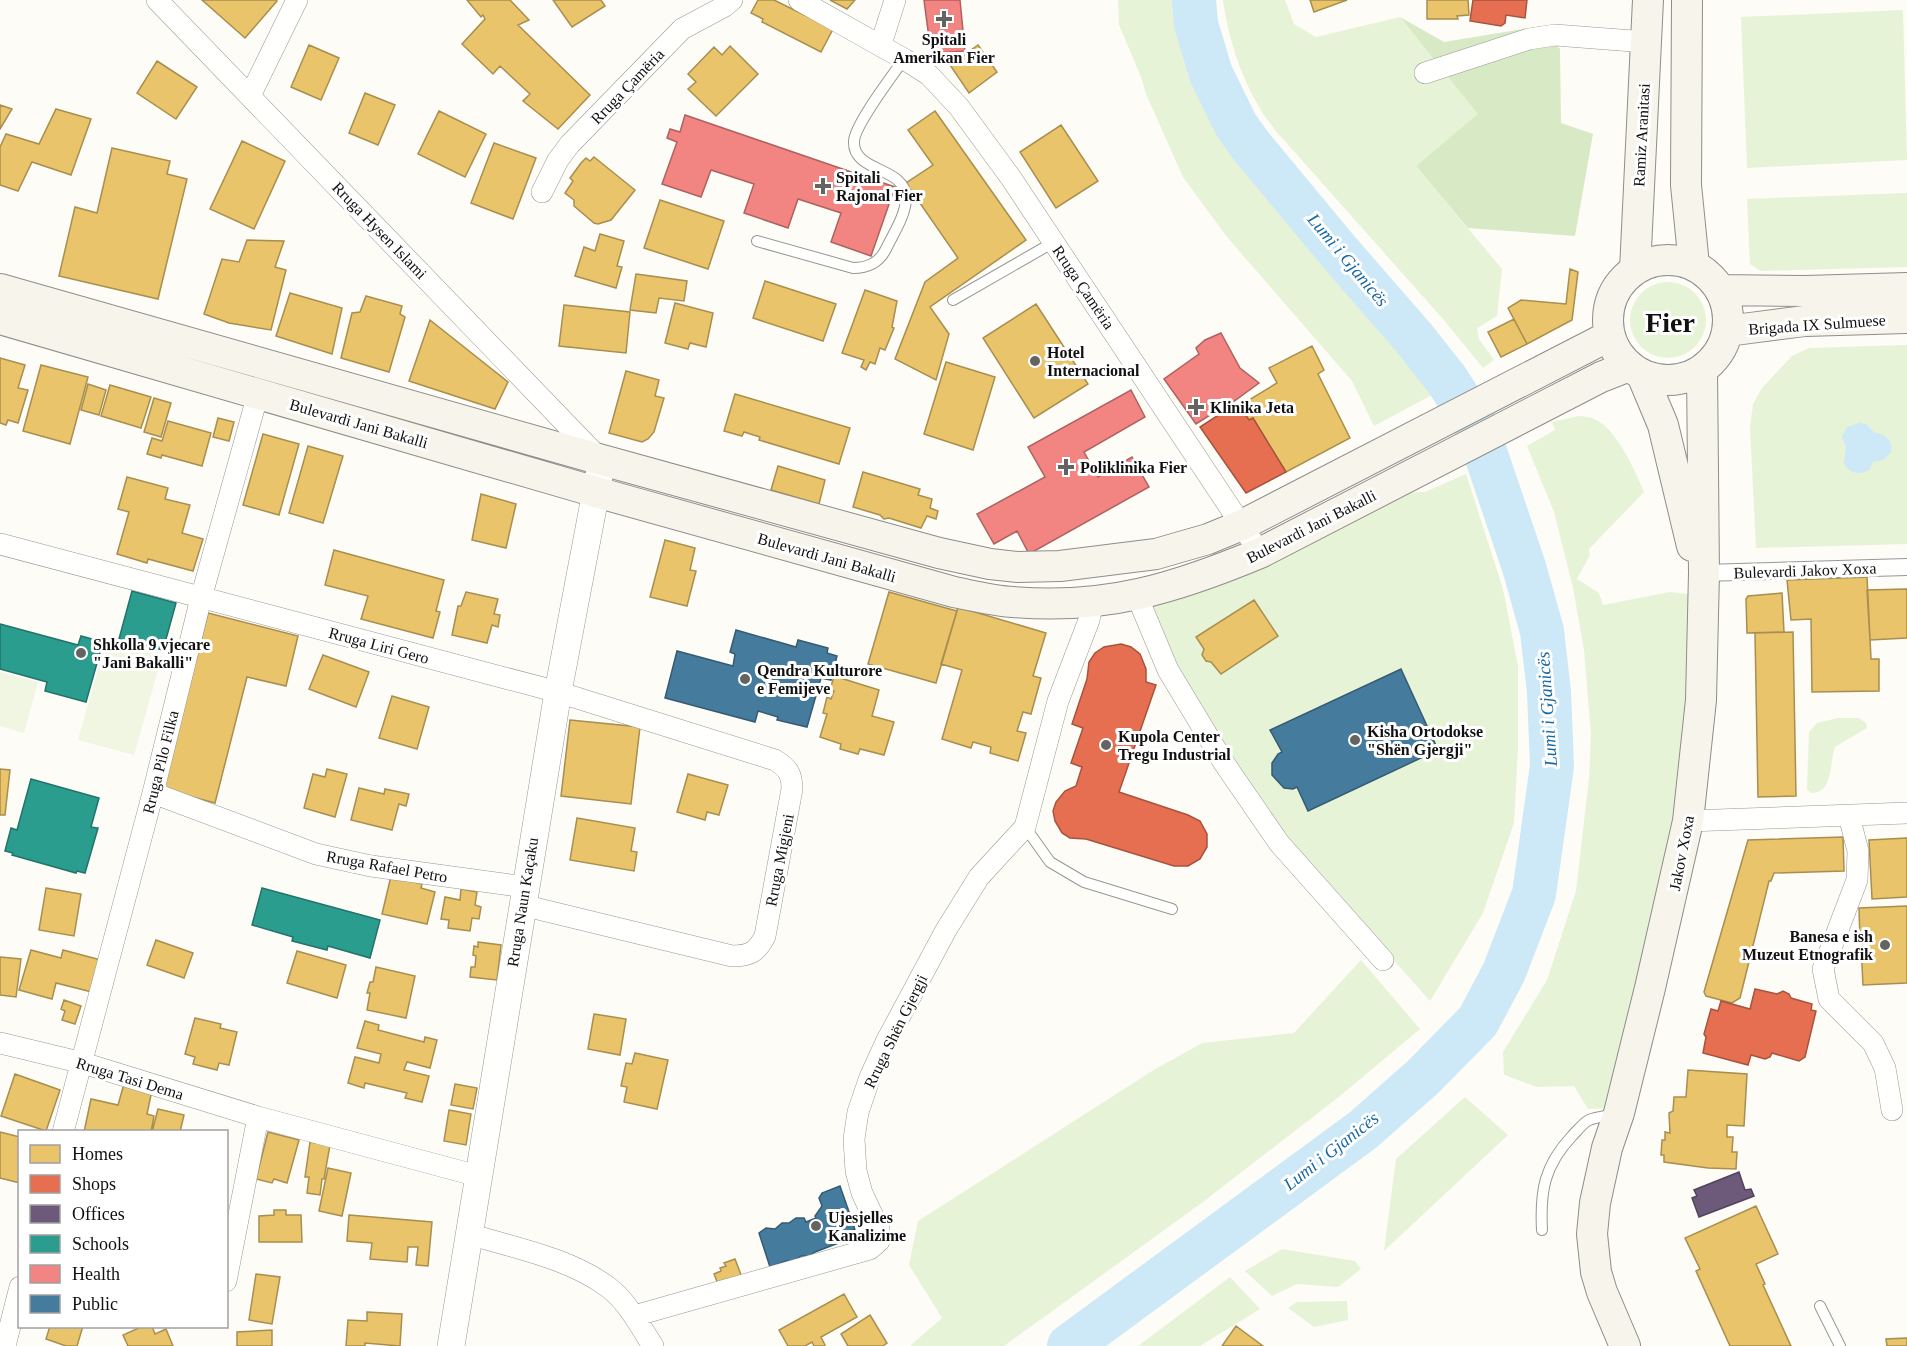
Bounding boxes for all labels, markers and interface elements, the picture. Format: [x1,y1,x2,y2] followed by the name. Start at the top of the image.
[935,10,953,28] marker: Spitali Amerikan Fier
[893,31,995,66] place label: Spitali Amerikan Fier
[587,45,668,128] street label: Rruga Çamëria
[1630,82,1653,187] street label: Ramiz Aranitasi
[836,169,923,205] place label: Spitali Rajonal Fier
[814,177,832,195] marker: Spitali Rajonal Fier
[328,178,431,283] street label: Rruga Hysen Islami
[1303,209,1393,310] water label: Lumi i Gjanicës
[1049,242,1118,333] street label: Rruga Çamëria
[1645,307,1695,338] district label: Fier
[1748,311,1886,339] street label: Brigada IX Sulmuese
[1047,344,1140,379] place label: Hotel Internacional
[1028,354,1042,368] marker: Hotel Internacional
[288,396,431,452] street label: Bulevardi Jani Bakalli
[1187,398,1205,416] marker: Klinika Jeta
[1210,399,1294,416] place label: Klinika Jeta
[1057,458,1075,476] marker: Poliklinika Fier
[1080,459,1187,476] place label: Poliklinika Fier
[1244,486,1379,566] street label: Bulevardi Jani Bakalli
[756,530,899,586] street label: Bulevardi Jani Bakalli
[1733,560,1877,581] street label: Bulevardi Jakov Xoxa
[327,624,431,668] street label: Rruga Liri Gero
[93,636,210,671] place label: Shkolla 9 vjecare "Jani Bakalli"
[74,646,88,660] marker: Shkolla 9 vjecare "Jani Bakalli"
[1533,651,1561,768] water label: Lumi i Gjanicës
[757,662,882,698] place label: Qendra Kulturore e Femijeve
[738,672,752,686] marker: Qendra Kulturore e Femijeve
[139,709,182,816] street label: Rruga Pilo Filka
[1367,723,1483,759] place label: Kisha Ortodokse "Shën Gjergji"
[1118,728,1231,764] place label: Kupola Center Tregu Industrial
[1348,733,1362,747] marker: Kisha Ortodokse "Shën Gjergji"
[1099,738,1113,752] marker: Kupola Center Tregu Industrial
[762,812,798,908] street label: Rruga Migjeni
[1666,814,1697,892] street label: Jakov Xoxa
[504,836,542,968] street label: Rruga Naun Kaçaku
[325,847,449,886] street label: Rruga Rafael Petro
[1742,928,1873,964] place label: Banesa e ish Muzeut Etnografik
[1878,938,1892,952] marker: Banesa e ish Muzeut Etnografik
[861,971,931,1091] street label: Rruga Shën Gjergji
[74,1054,186,1104] street label: Rruga Tasi Dema
[1279,1108,1382,1195] water label: Lumi i Gjanicës
[18,1130,228,1328] legend
[72,1144,123,1164] text: Homes
[72,1174,116,1194] text: Shops
[72,1204,125,1224] text: Offices
[828,1209,906,1244] place label: Ujesjelles Kanalizime
[809,1219,823,1233] marker: Ujesjelles Kanalizime
[72,1234,129,1254] text: Schools
[72,1264,120,1284] text: Health
[72,1294,118,1314] text: Public

